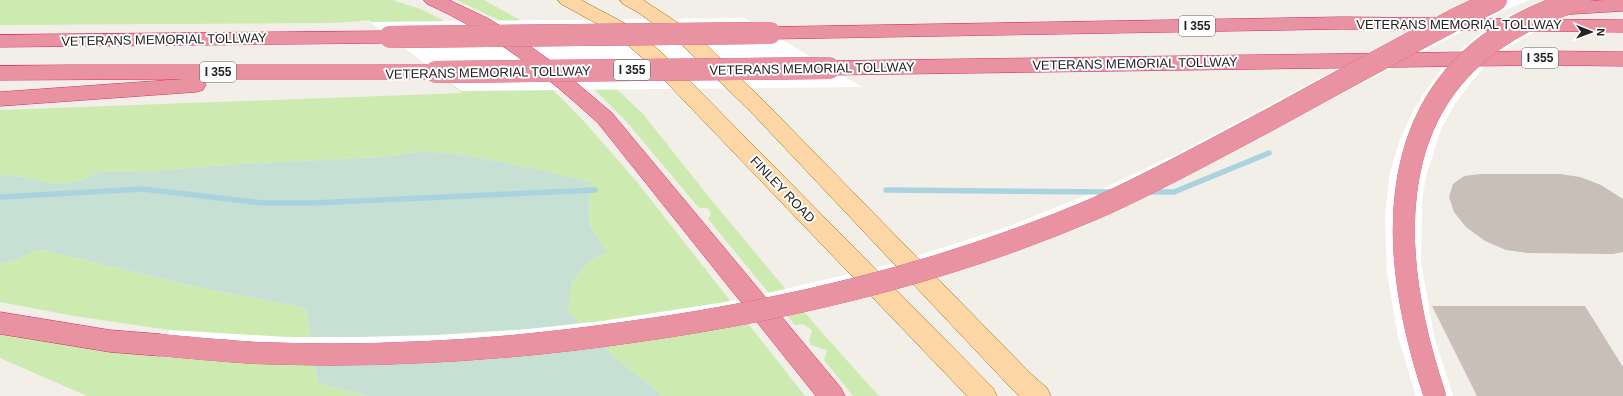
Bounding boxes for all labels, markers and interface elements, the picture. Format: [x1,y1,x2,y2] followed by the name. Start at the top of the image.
[1571,12,1611,52] north arrow
[1179,16,1215,36] road number: I 355
[1356,17,1562,32] street label: VETERANS MEMORIAL TOLLWAY
[1595,28,1607,36] text: N
[61,30,267,49] street label: VETERANS MEMORIAL TOLLWAY
[1522,48,1558,68] road number: I 355
[1032,54,1238,73] street label: VETERANS MEMORIAL TOLLWAY
[709,59,915,78] street label: VETERANS MEMORIAL TOLLWAY
[614,60,650,80] road number: I 355
[200,62,236,82] road number: I 355
[385,63,591,82] street label: VETERANS MEMORIAL TOLLWAY
[747,153,818,226] street label: FINLEY ROAD

